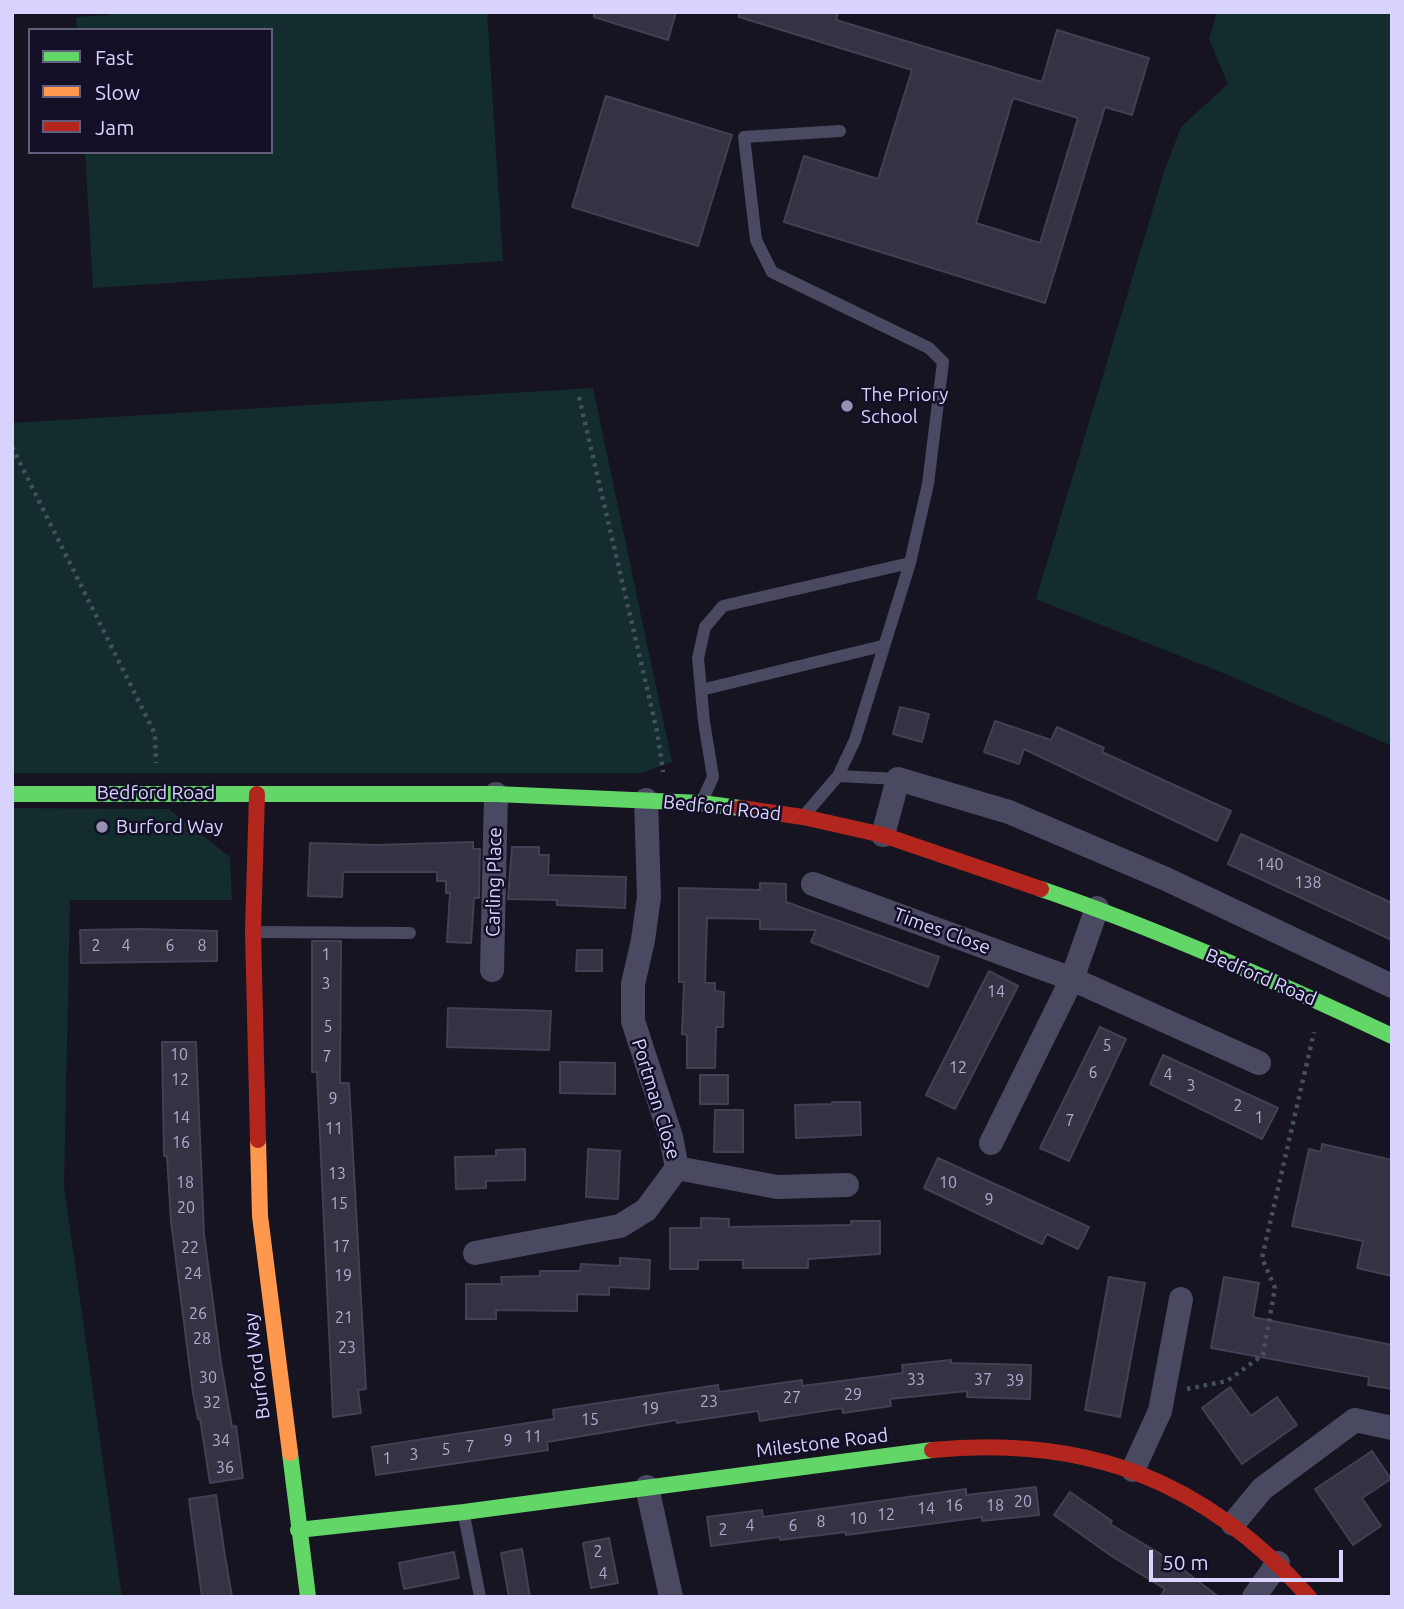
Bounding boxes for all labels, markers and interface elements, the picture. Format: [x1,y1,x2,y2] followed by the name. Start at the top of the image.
[28,28,273,154] legend
[95,45,133,69] text: Fast
[95,80,140,104] text: Slow
[95,115,134,139] text: Jam
[861,384,948,428] place label: The Priory School
[839,398,855,414] marker: The Priory School
[97,782,215,804] street label: Bedford Road
[662,790,782,826] street label: Bedford Road
[116,816,223,838] place label: Burford Way
[94,819,110,835] marker: Burford Way
[482,827,506,937] street label: Carling Place
[1256,855,1284,875] house number: 140
[1294,873,1322,893] house number: 138
[890,903,994,959] street label: Times Close
[91,936,101,956] house number: 2
[121,936,131,956] house number: 4
[165,936,175,956] house number: 6
[197,936,207,956] house number: 8
[1202,943,1320,1011] street label: Bedford Road
[321,945,331,965] house number: 1
[321,974,331,994] house number: 3
[987,982,1005,1002] house number: 14
[323,1017,333,1037] house number: 5
[627,1036,685,1162] street label: Portman Close
[1102,1036,1112,1056] house number: 5
[170,1045,188,1065] house number: 10
[322,1047,332,1067] house number: 7
[949,1058,967,1078] house number: 12
[1088,1063,1098,1083] house number: 6
[1163,1065,1173,1085] house number: 4
[171,1070,189,1090] house number: 12
[1186,1076,1196,1096] house number: 3
[328,1089,338,1109] house number: 9
[1233,1096,1243,1116] house number: 2
[172,1108,190,1128] house number: 14
[1254,1108,1264,1128] house number: 1
[1065,1111,1075,1131] house number: 7
[325,1119,343,1139] house number: 11
[172,1133,190,1153] house number: 16
[328,1164,346,1184] house number: 13
[176,1173,194,1193] house number: 18
[939,1173,957,1193] house number: 10
[984,1190,994,1210] house number: 9
[330,1194,348,1214] house number: 15
[177,1198,195,1218] house number: 20
[332,1237,350,1257] house number: 17
[181,1238,199,1258] house number: 22
[184,1264,202,1284] house number: 24
[334,1266,352,1286] house number: 19
[189,1304,207,1324] house number: 26
[335,1308,353,1328] house number: 21
[239,1311,275,1421] street label: Burford Way
[193,1329,211,1349] house number: 28
[338,1338,356,1358] house number: 23
[199,1368,217,1388] house number: 30
[907,1370,925,1390] house number: 33
[974,1370,992,1390] house number: 37
[1006,1371,1024,1391] house number: 39
[844,1385,862,1405] house number: 29
[783,1388,801,1408] house number: 27
[700,1392,718,1412] house number: 23
[203,1393,221,1413] house number: 32
[641,1399,659,1419] house number: 19
[581,1410,599,1430] house number: 15
[755,1424,889,1462] street label: Milestone Road
[524,1427,542,1447] house number: 11
[212,1431,230,1451] house number: 34
[503,1431,513,1451] house number: 9
[465,1437,475,1457] house number: 7
[441,1440,451,1460] house number: 5
[409,1445,419,1465] house number: 3
[382,1449,392,1469] house number: 1
[216,1458,234,1478] house number: 36
[1014,1492,1032,1512] house number: 20
[945,1496,963,1516] house number: 16
[986,1496,1004,1516] house number: 18
[917,1499,935,1519] house number: 14
[877,1505,895,1525] house number: 12
[849,1509,867,1529] house number: 10
[816,1512,826,1532] house number: 8
[745,1516,755,1536] house number: 4
[788,1516,798,1536] house number: 6
[718,1520,728,1540] house number: 2
[1152,1536,1346,1580] scale bar
[593,1542,603,1562] house number: 2
[1162,1550,1209,1574] text: 50 m
[598,1564,608,1584] house number: 4

